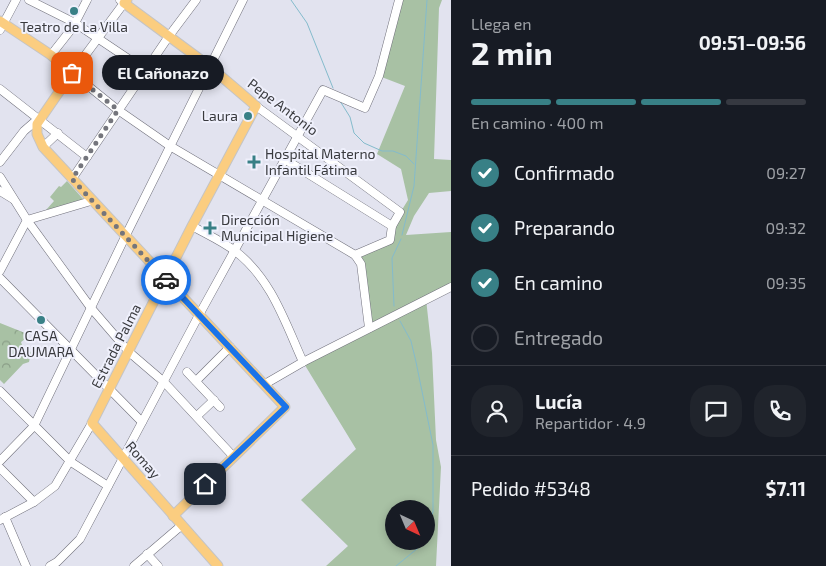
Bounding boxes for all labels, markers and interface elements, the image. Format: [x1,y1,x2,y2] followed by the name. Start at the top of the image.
[68,5,80,17] marker: Teatro de La Villa
[471,14,532,33] text: Llega en
[20,18,128,35] place label: Teatro de La Villa
[699,31,806,54] text: 09:51–09:56
[471,33,553,71] text: 2 min
[51,52,93,94] pin
[102,56,224,90] callout: El Cañonazo
[58,59,86,87] icon: bag
[117,63,209,82] text: El Cañonazo
[245,75,322,139] street label: Pepe Antonio
[202,107,238,124] place label: Laura
[242,110,254,122] marker: Laura
[471,113,603,132] text: En camino · 400 m
[265,145,376,178] place label: Hospital Materno Infantil Fátima
[247,155,261,169] marker: Hospital Materno Infantil Fátima
[471,159,499,187] icon: check
[514,161,615,184] text: Confirmado
[766,163,806,182] text: 09:27
[221,211,333,244] place label: Dirección Municipal Higiene
[471,214,499,242] icon: check
[514,216,615,239] text: Preparando
[766,218,806,237] text: 09:32
[203,221,217,235] marker: Dirección Municipal Higiene
[141,255,191,305] courier
[152,266,180,294] icon: car
[471,269,499,297] icon: check
[514,271,603,294] text: En camino
[766,273,806,292] text: 09:35
[87,301,144,391] street label: Estrada Palma
[35,314,47,326] marker: CASA DAUMARA
[514,326,603,349] text: Entregado
[8,327,74,360] place label: CASA DAUMARA
[471,385,523,437] button: person
[690,385,742,437] button: chat
[754,385,806,437] button: phone
[535,390,582,413] text: Lucía
[535,413,646,432] text: Repartidor · 4.9
[123,438,165,482] street label: Romay
[184,463,226,505] pin
[191,470,219,498] icon: home
[471,477,591,500] text: Pedido #5348
[766,477,806,500] text: $7.11
[385,500,435,550] north arrow
[385,500,435,550] map controls

